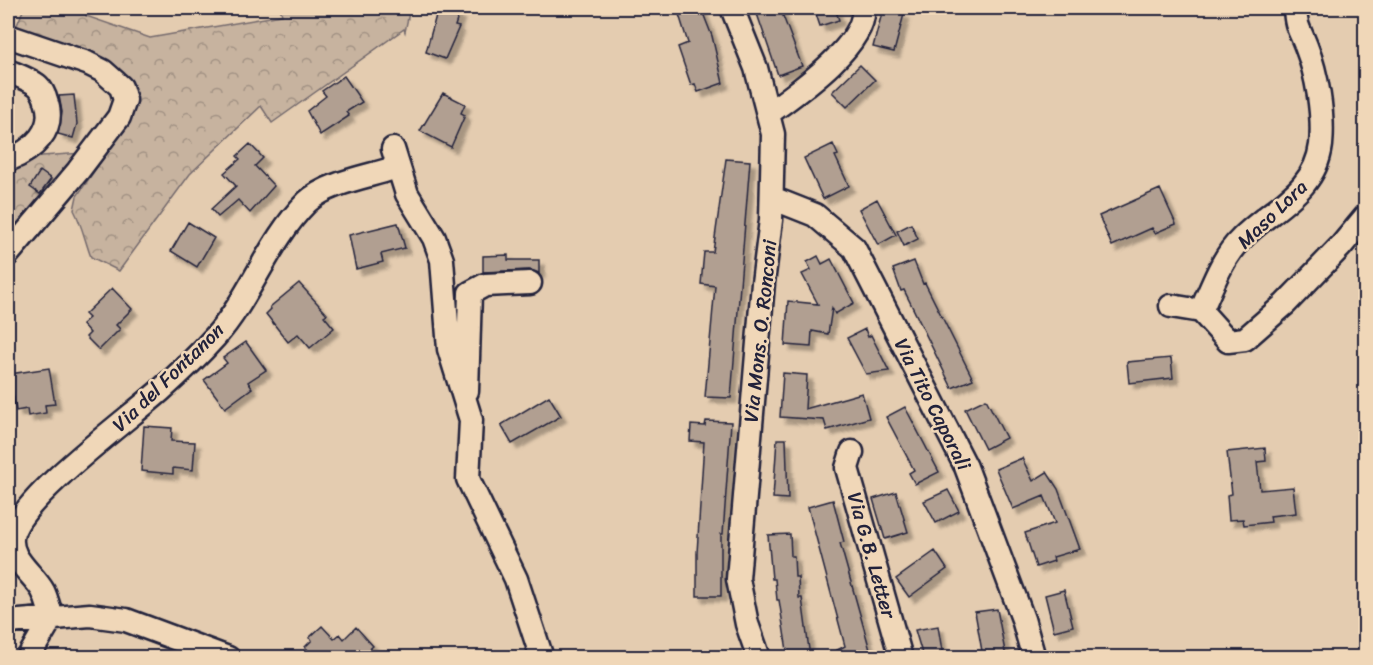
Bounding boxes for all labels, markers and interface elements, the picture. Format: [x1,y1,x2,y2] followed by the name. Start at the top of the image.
[1228,171,1316,258] street label: Maso Lora
[734,238,788,424] street label: Via Mons. O. Ronconi
[104,314,233,441] street label: Via del Fontanon
[884,332,982,478] street label: Via Tito Caporali
[837,488,907,624] street label: Via G.B. Letter

